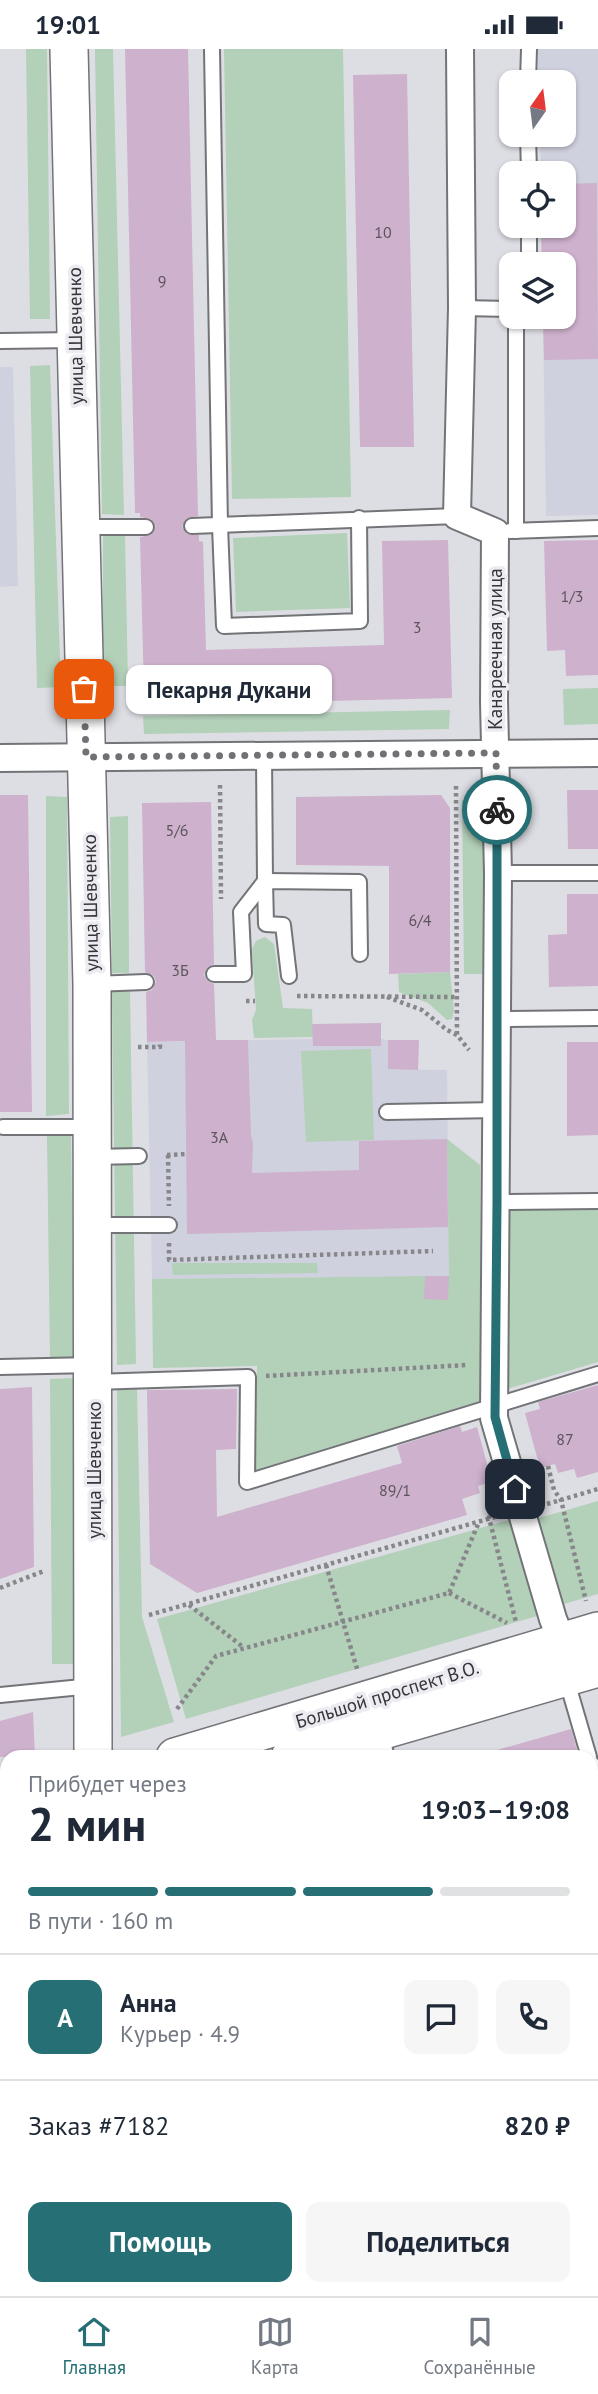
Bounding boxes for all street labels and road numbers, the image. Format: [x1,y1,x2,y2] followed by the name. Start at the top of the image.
[62,267,88,405] street label: улица Шевченко
[483,568,507,730] street label: Канареечная улица
[77,834,103,972] street label: улица Шевченко
[82,1401,106,1539] street label: улица Шевченко
[292,1655,482,1733] street label: Большой проспект В.О.

